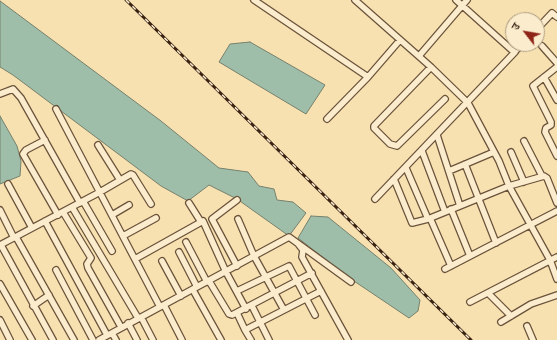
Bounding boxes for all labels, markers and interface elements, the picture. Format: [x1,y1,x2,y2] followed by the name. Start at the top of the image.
[505,12,545,52] north arrow
[508,20,523,32] text: उ

